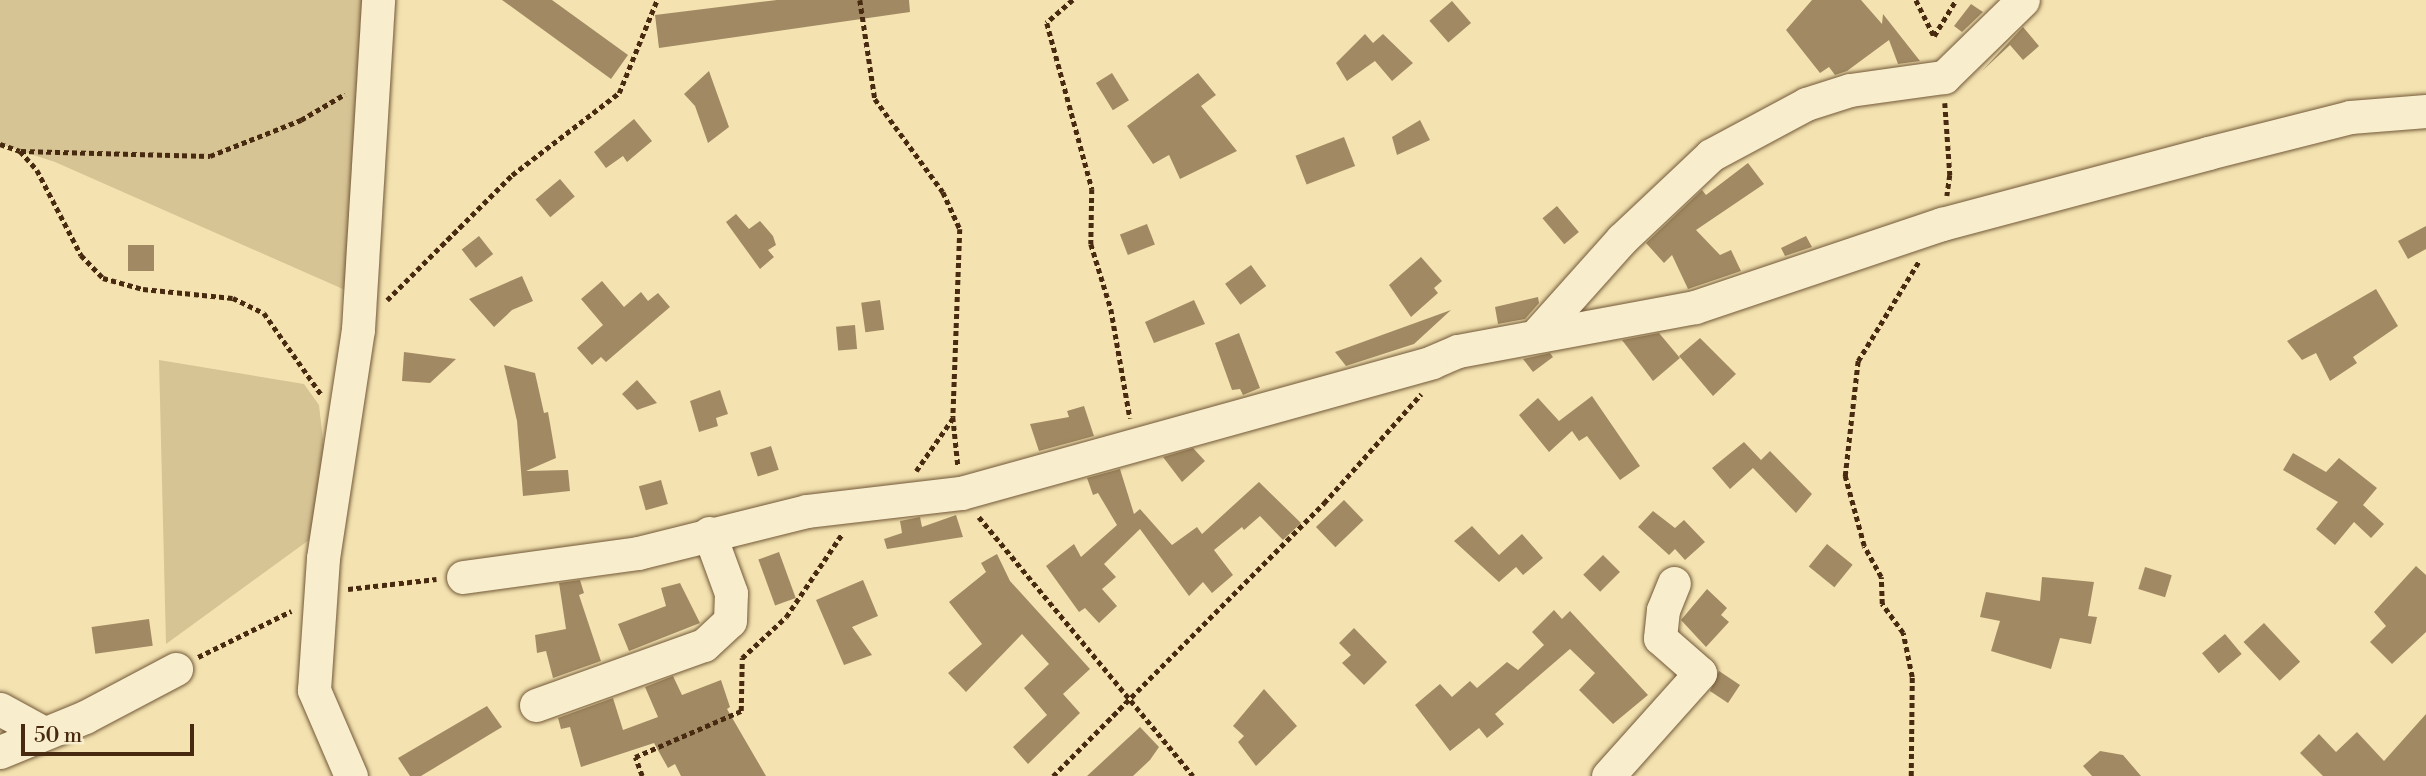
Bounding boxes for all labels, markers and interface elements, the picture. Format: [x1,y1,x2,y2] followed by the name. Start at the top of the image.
[24,710,198,754] scale bar
[34,723,82,749] text: 50 m

